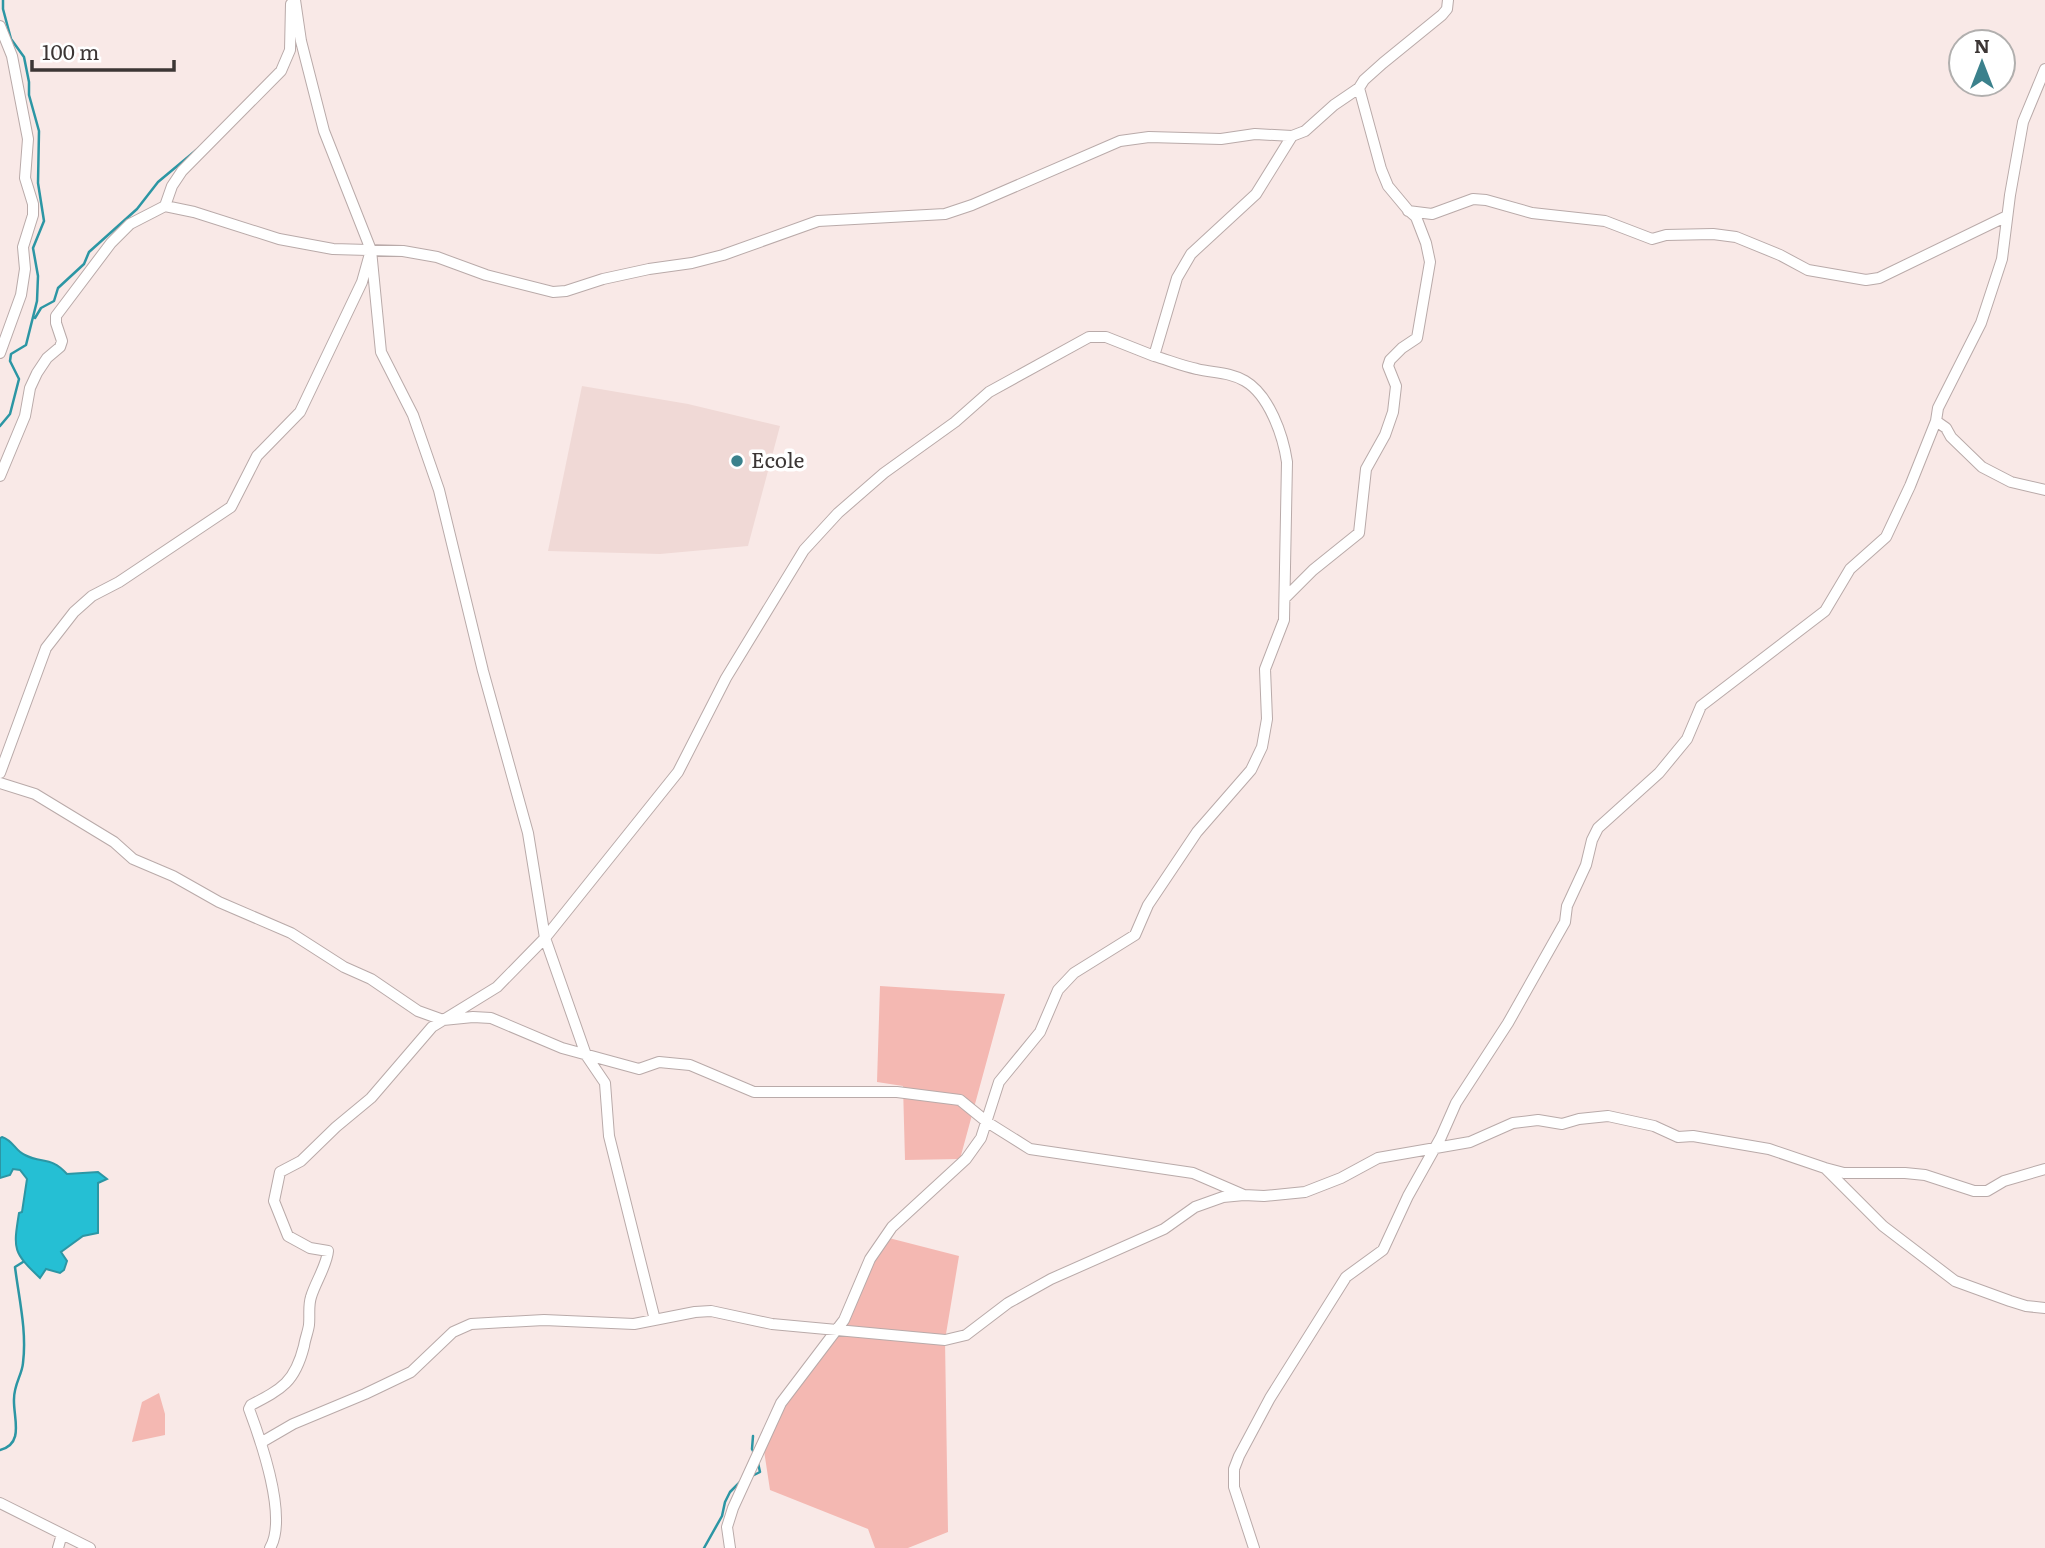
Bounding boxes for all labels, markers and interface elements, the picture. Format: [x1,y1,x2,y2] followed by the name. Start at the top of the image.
[32,28,173,72] scale bar
[1947,28,2017,98] north arrow
[1974,31,1990,59] text: N
[42,35,99,66] text: 100 m
[751,443,805,474] place label: Ecole
[729,453,745,469] marker: Ecole

